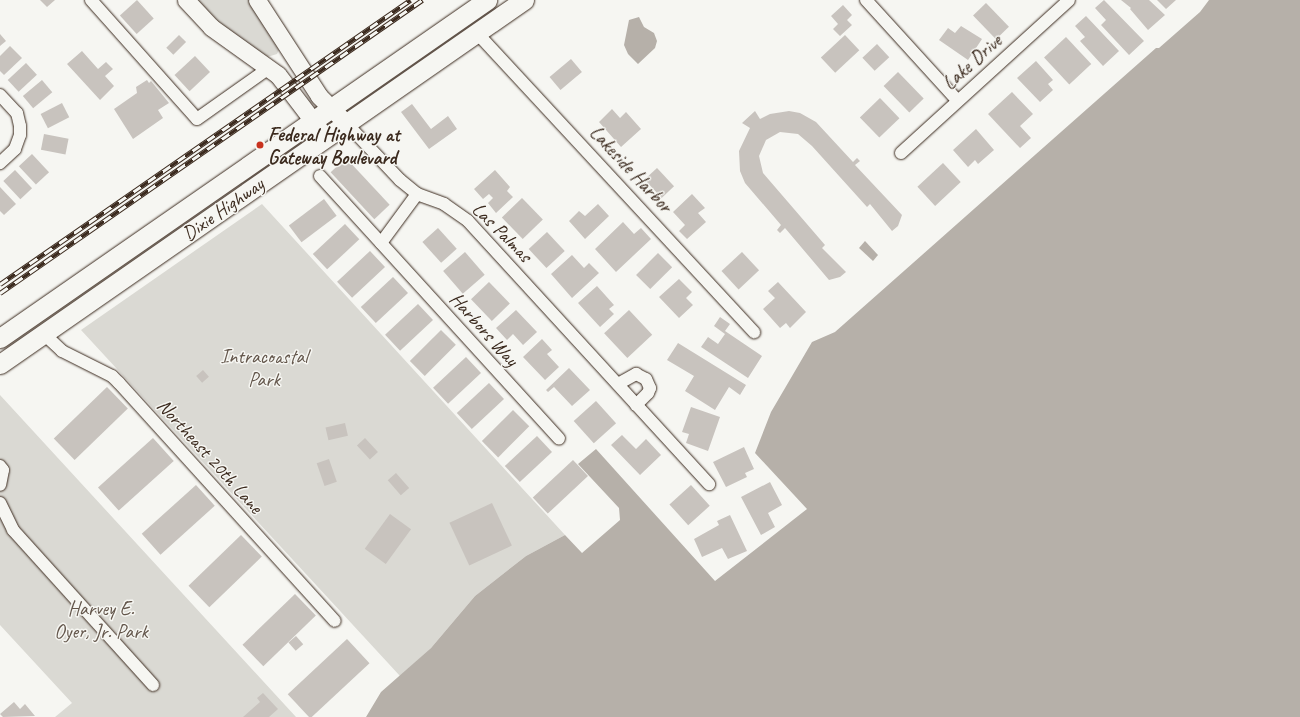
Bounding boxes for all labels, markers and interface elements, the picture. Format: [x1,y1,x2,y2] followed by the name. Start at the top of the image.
[937,29,1007,95] street label: Lake Drive
[584,120,678,218] street label: Lakeside Harbor
[268,122,400,169] place label: Federal Highway at Gateway Boulevard
[255,140,265,150] marker: Federal Highway at Gateway Boulevard
[178,172,268,246] street label: Dixie Highway
[466,196,538,268] street label: Las Palmas
[445,287,523,371] street label: Harbors Way
[220,344,308,391] park label: Intracoastal Park
[152,394,268,518] street label: Northeast 20th Lane
[54,597,148,644] park label: Harvey E. Oyer, Jr. Park

